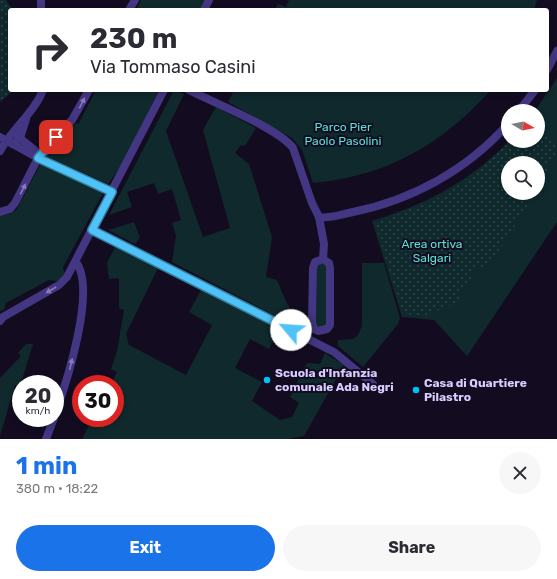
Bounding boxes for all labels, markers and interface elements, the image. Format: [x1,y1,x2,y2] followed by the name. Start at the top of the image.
[90,22,177,55] text: 230 m
[24,24,76,76] icon: right
[90,56,256,78] text: Via Tommaso Casini
[79,97,85,108] one-way arrow
[501,104,545,148] north arrow
[501,104,545,200] map controls
[39,120,73,154] pin
[304,120,382,148] park label: Parco Pier Paolo Pasolini
[45,126,67,148] icon: arrive
[501,156,545,200] button: search
[19,183,26,195] one-way arrow
[402,237,462,265] park label: Area ortiva Salgari
[45,286,56,293] one-way arrow
[270,309,312,351] position arrow
[68,358,74,371] one-way arrow
[275,366,394,394] place label: Scuola d'Infanzia comunale Ada Negri
[72,375,124,427] speed limit sign: 30
[262,375,272,385] marker: Scuola d'Infanzia comunale Ada Negri
[424,376,527,404] place label: Casa di Quartiere Pilastro
[25,384,51,408] text: 20
[411,385,421,395] marker: Casa di Quartiere Pilastro
[26,405,50,417] text: km/h
[16,452,77,480] text: 1 min
[499,452,541,494] button: close
[16,481,98,496] text: 380 m · 18:22
[16,525,275,571] button: Exit
[283,525,541,571] button: Share

